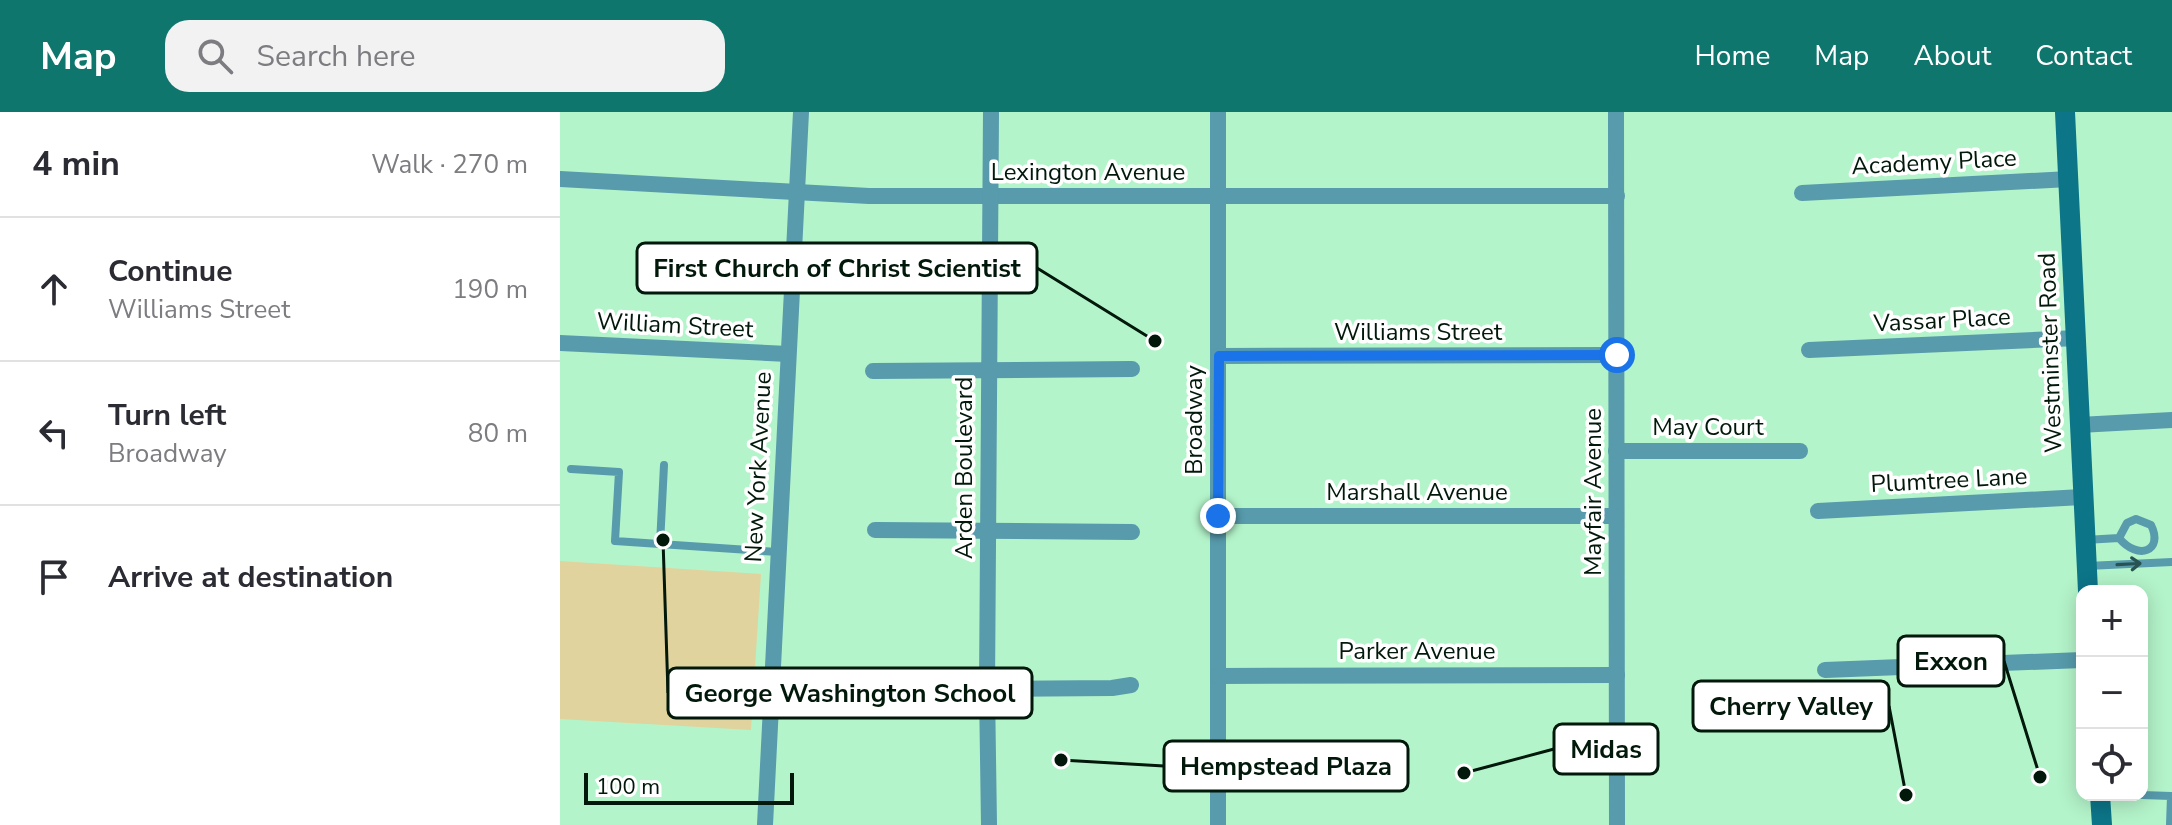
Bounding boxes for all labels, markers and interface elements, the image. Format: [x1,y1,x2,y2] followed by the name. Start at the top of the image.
[165,20,725,92] search box
[40,31,117,82] text: Map
[193,34,237,78] icon: search
[257,36,416,77] text: Search here
[1695,37,1770,75] text: Home
[1814,37,1869,75] text: Map
[1913,37,1991,75] text: About
[2035,37,2132,75] text: Contact
[32,141,120,187] text: 4 min
[1851,142,2017,182] street label: Academy Place
[371,147,528,182] text: Walk · 270 m
[991,156,1185,188] street label: Lexington Avenue
[637,243,1037,293] callout: First Church of Christ Scientist
[108,251,233,292] text: Continue
[653,251,1022,286] text: First Church of Christ Scientist
[2031,252,2069,454] street label: Westminster Road
[32,267,76,311] icon: ahead
[452,272,528,307] text: 190 m
[108,292,290,327] text: Williams Street
[1872,300,2011,340] street label: Vassar Place
[596,305,755,345] street label: William Street
[1334,316,1503,348] street label: Williams Street
[1599,337,1635,373] route start
[1178,365,1210,475] street label: Broadway
[737,371,779,563] street label: New York Avenue
[948,377,980,559] street label: Arden Boulevard
[108,395,226,436] text: Turn left
[1577,408,1609,576] street label: Mayfair Avenue
[32,411,76,455] icon: left
[1652,411,1764,443] street label: May Court
[468,416,528,451] text: 80 m
[108,436,227,471] text: Broadway
[1870,460,2028,500] street label: Plumtree Lane
[1326,476,1508,508] street label: Marshall Avenue
[1200,498,1236,534] route end
[32,555,76,599] icon: arrive
[108,557,393,598] text: Arrive at destination
[2115,557,2142,572] one-way arrow
[2076,585,2148,801] map controls
[2076,585,2148,657] button: +
[1339,635,1495,667] street label: Parker Avenue
[1898,636,2004,686] callout: Exxon
[1914,644,1988,679] text: Exxon
[2076,657,2148,729] button: −
[668,668,1032,718] callout: George Washington School
[684,676,1016,711] text: George Washington School
[1693,681,1889,731] callout: Cherry Valley
[1709,689,1873,724] text: Cherry Valley
[1554,724,1658,774] callout: Midas
[2076,729,2148,801] button: locate
[1570,732,1642,767] text: Midas
[1164,741,1408,791] callout: Hempstead Plaza
[1180,749,1392,784] text: Hempstead Plaza
[584,769,794,805] scale bar
[596,772,660,802] text: 100 m

